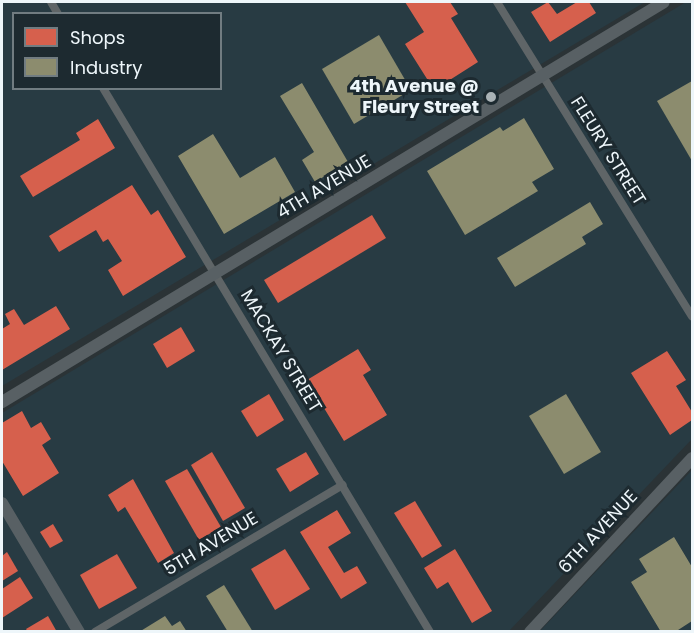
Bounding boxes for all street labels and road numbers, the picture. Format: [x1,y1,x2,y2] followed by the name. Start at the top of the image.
[566,93,650,209] street label: FLEURY STREET
[273,150,375,224] street label: 4TH AVENUE
[236,286,326,416] street label: MACKAY STREET
[554,486,642,578] street label: 6TH AVENUE
[160,507,262,581] street label: 5TH AVENUE

